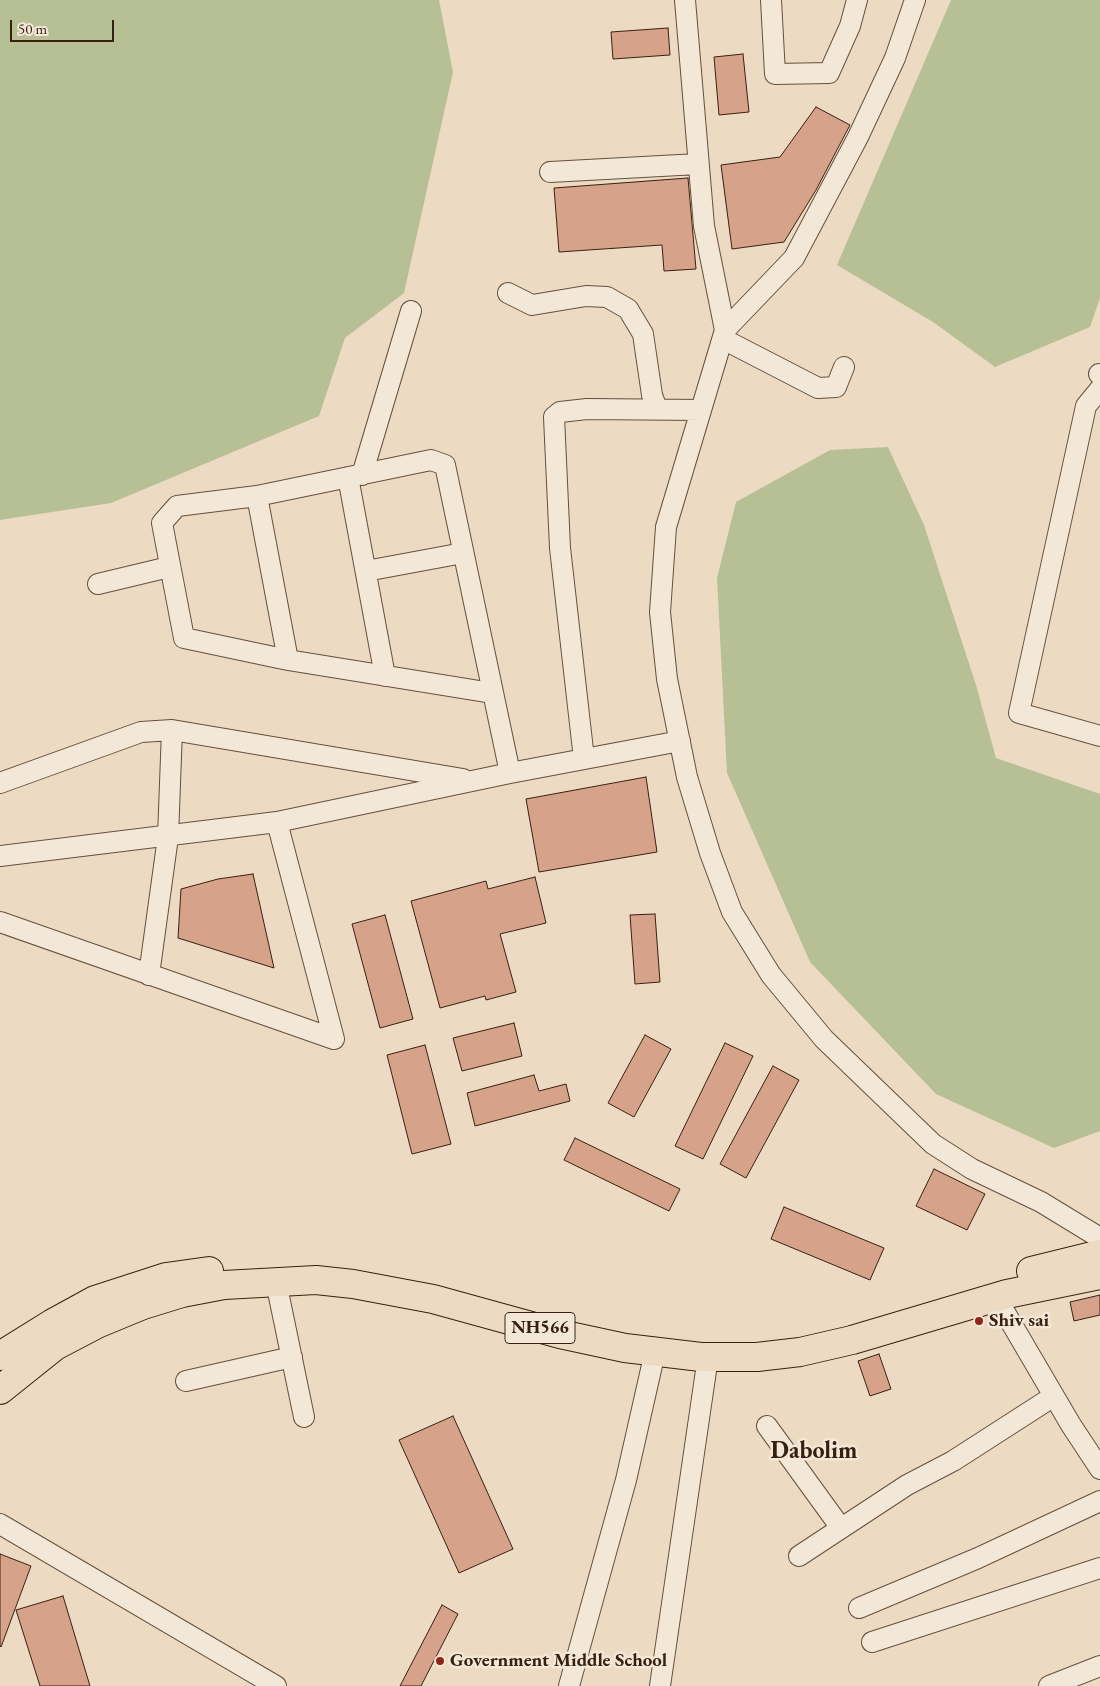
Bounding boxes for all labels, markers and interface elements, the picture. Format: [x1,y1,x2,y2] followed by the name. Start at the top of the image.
[12,10,116,42] scale bar
[18,19,47,38] text: 50 m
[989,1310,1049,1332] place label: Shiv sai
[505,1312,575,1344] road number: NH566
[973,1315,985,1327] marker: Shiv sai
[771,1437,857,1465] district label: Dabolim
[450,1650,667,1672] place label: Government Middle School
[434,1655,446,1667] marker: Government Middle School

